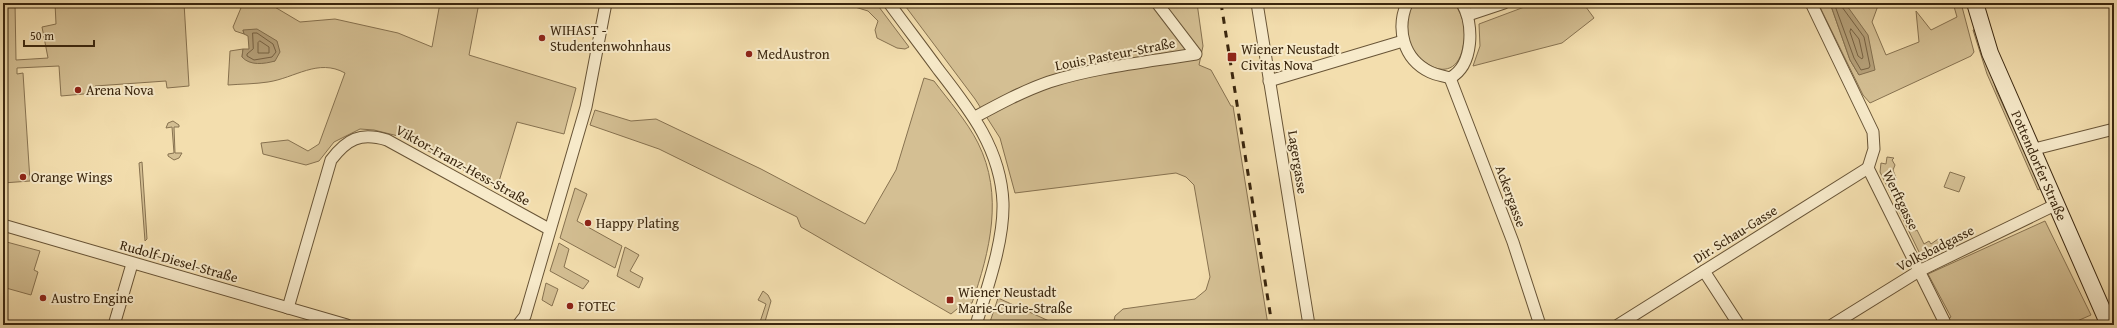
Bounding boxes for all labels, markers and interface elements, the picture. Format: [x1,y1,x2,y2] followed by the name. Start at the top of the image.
[550,20,671,56] place label: WIHAST - Studentenwohnhaus
[24,22,94,48] scale bar
[30,27,54,44] text: 50 m
[1053,32,1177,75] street label: Louis Pasteur-Straße
[537,33,547,43] marker: WIHAST - Studentenwohnhaus
[1241,39,1340,75] place label: Wiener Neustadt Civitas Nova
[757,44,830,64] place label: MedAustron
[744,49,754,59] marker: MedAustron
[1226,51,1238,63] marker: Wiener Neustadt Civitas Nova
[86,80,154,100] place label: Arena Nova
[73,85,83,95] marker: Arena Nova
[2006,107,2072,224] street label: Pottendorfer Straße
[392,120,534,211] street label: Viktor-Franz-Hess-Straße
[1283,129,1313,196] street label: Lagergasse
[1491,162,1532,230] street label: Ackergasse
[31,167,112,187] place label: Orange Wings
[1878,167,1924,234] street label: Werftgasse
[18,172,28,182] marker: Orange Wings
[1689,200,1781,268] street label: Dir. Schau-Gasse
[596,213,679,233] place label: Happy Plating
[583,218,593,228] marker: Happy Plating
[1893,220,1978,276] street label: Volksbadgasse
[118,235,241,288] street label: Rudolf-Diesel-Straße
[958,282,1073,318] place label: Wiener Neustadt Marie-Curie-Straße
[51,288,134,308] place label: Austro Engine
[38,293,48,303] marker: Austro Engine
[945,295,955,305] marker: Wiener Neustadt Marie-Curie-Straße
[578,296,616,316] place label: FOTEC
[565,301,575,311] marker: FOTEC

